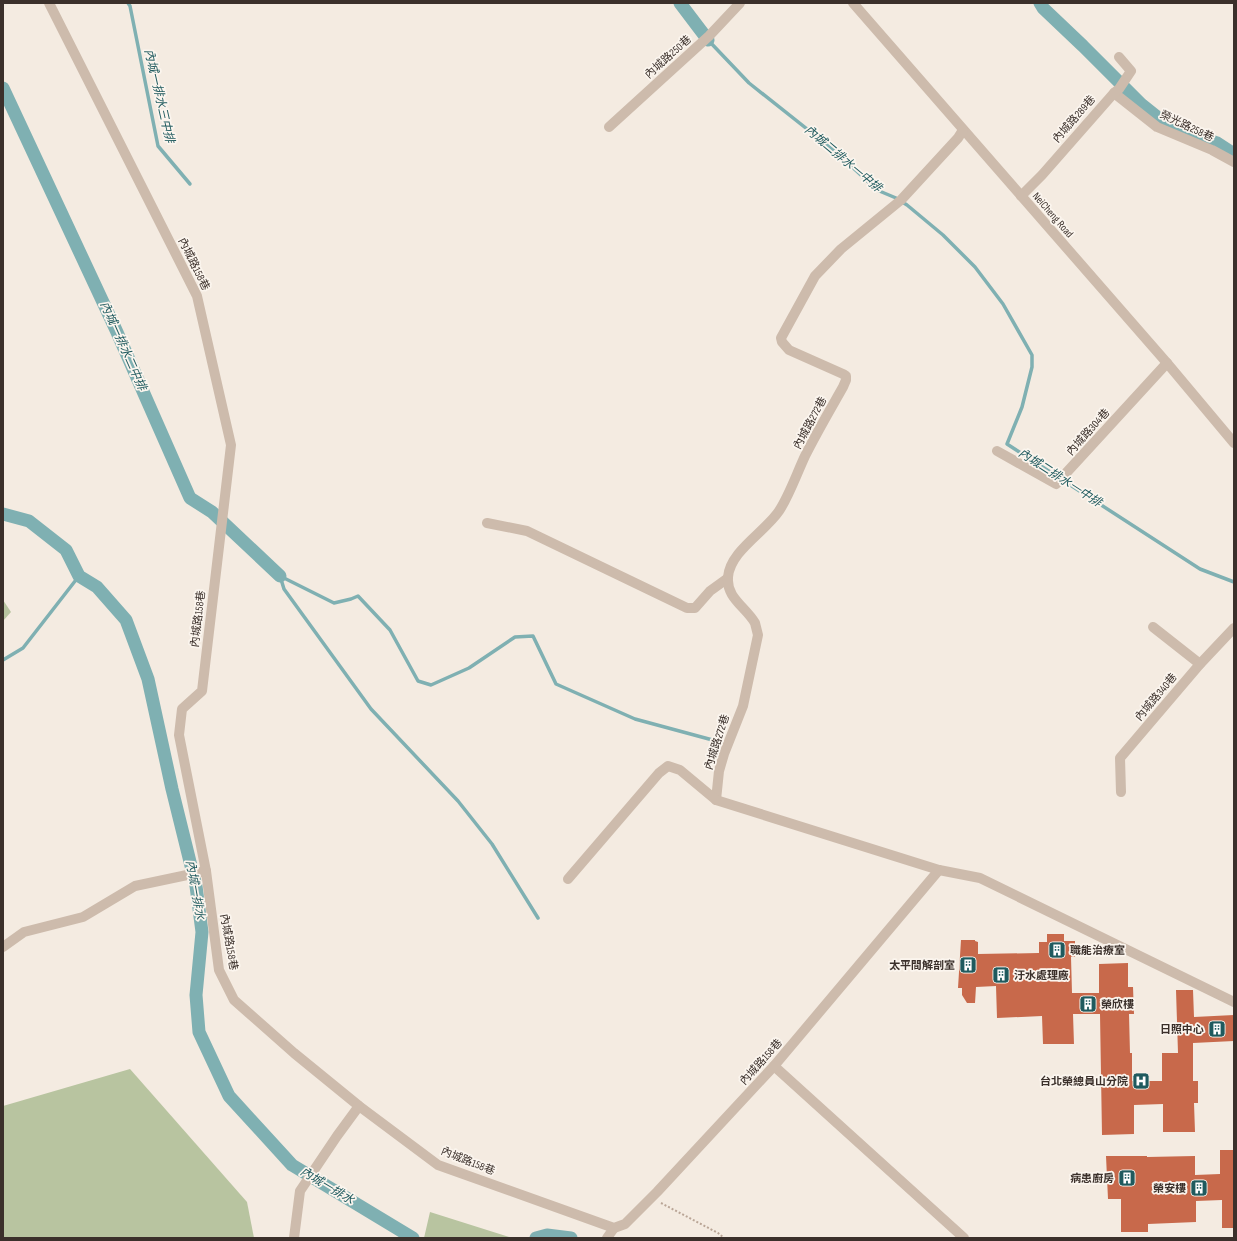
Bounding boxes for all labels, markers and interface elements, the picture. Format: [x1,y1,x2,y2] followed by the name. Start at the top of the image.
[642,33,694,81] street label: 內城路250巷
[141,48,178,146] water label: 內城一排水三中排
[1050,93,1098,145] street label: 內城路289巷
[1158,108,1216,144] street label: 榮光路258巷
[801,122,886,197] water label: 內城二排水一中排
[1030,190,1076,241] street label: NeiCheng Road
[176,235,212,293] street label: 內城路158巷
[97,299,150,395] water label: 內城一排水二中排
[791,395,829,451] street label: 內城路272巷
[1064,406,1112,458] street label: 內城路304巷
[1016,446,1106,512] water label: 內城二排水一中排
[188,590,208,648] street label: 內城路158巷
[1132,671,1180,723] street label: 內城路340巷
[702,713,732,771] street label: 內城路272巷
[182,859,208,922] water label: 內城一排水
[218,913,240,971] street label: 內城路158巷
[1047,940,1067,960] building icon: 職能治療室
[1070,944,1125,957] place label: 職能治療室
[958,955,978,975] building icon: 太平間解剖室
[889,959,955,972] place label: 太平間解剖室
[991,965,1011,985] building icon: 汙水處理廠
[1014,969,1069,982] place label: 汙水處理廠
[1078,994,1098,1014] building icon: 榮欣樓
[1101,998,1134,1011] place label: 榮欣樓
[1207,1019,1227,1039] building icon: 日照中心
[1160,1023,1204,1036] place label: 日照中心
[737,1036,785,1088] street label: 內城路158巷
[1131,1071,1151,1091] hospital icon: 台北榮總員山分院
[1040,1075,1128,1088] place label: 台北榮總員山分院
[439,1144,497,1178] street label: 內城路158巷
[297,1164,357,1208] water label: 內城一排水
[1117,1168,1137,1188] building icon: 病患廚房
[1070,1172,1114,1185] place label: 病患廚房
[1189,1178,1209,1198] building icon: 榮安樓
[1153,1182,1186,1195] place label: 榮安樓

